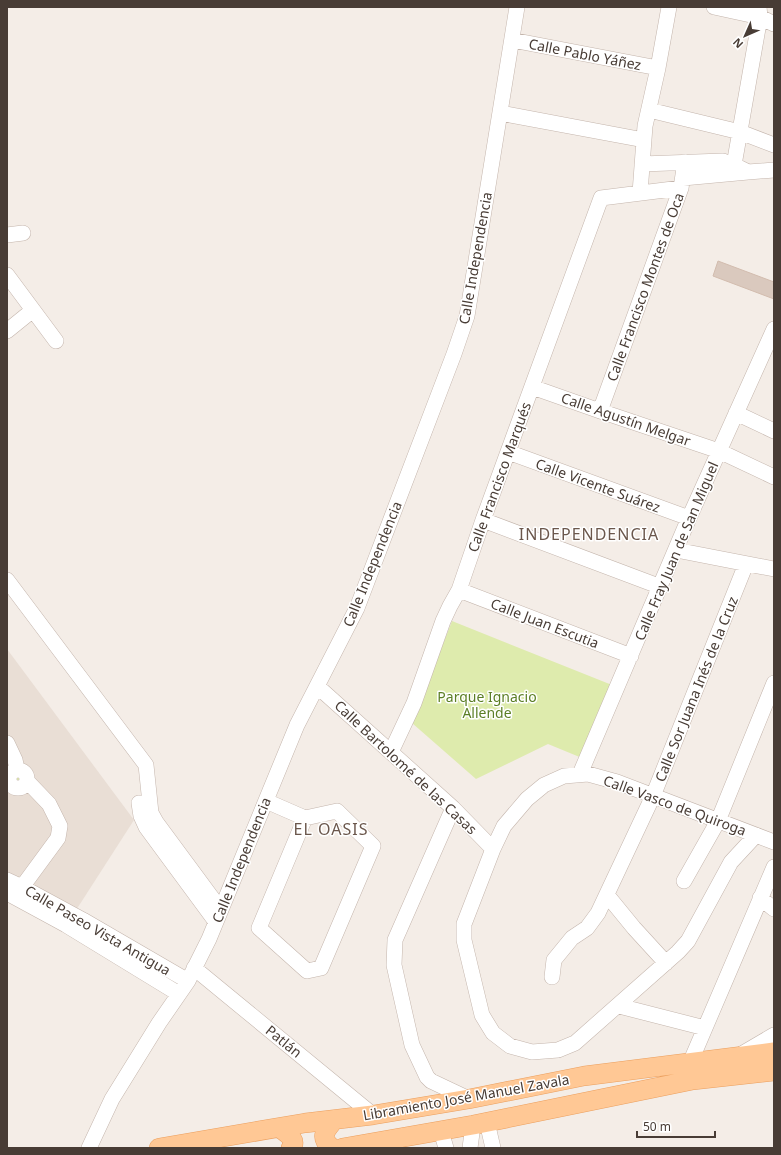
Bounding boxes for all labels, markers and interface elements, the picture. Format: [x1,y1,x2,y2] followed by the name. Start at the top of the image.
[725,16,765,56] north arrow
[527,34,643,74] street label: Calle Pablo Yáñez
[729,35,746,52] text: N
[454,190,496,326] street label: Calle Independencia
[602,190,688,384] street label: Calle Francisco Montes de Oca
[559,388,693,450] street label: Calle Agustín Melgar
[463,399,535,555] street label: Calle Francisco Marqués
[533,454,663,517] street label: Calle Vicente Suárez
[630,459,722,643] street label: Calle Fray Juan de San Miguel
[338,498,406,630] street label: Calle Independencia
[519,523,659,545] district label: INDEPENDENCIA
[650,593,742,784] street label: Calle Sor Juana Inés de la Cruz
[488,594,602,652] street label: Calle Juan Escutia
[437,687,537,722] park label: Parque Ignacio Allende
[331,696,482,838] street label: Calle Bartolomé de las Casas
[601,770,749,840] street label: Calle Vasco de Quiroga
[207,794,275,926] street label: Calle Independencia
[294,818,368,840] district label: EL OASIS
[22,880,174,980] street label: Calle Paseo Vista Antigua
[262,1021,306,1061] street label: Patlán
[361,1069,571,1125] street label: Libramiento José Manuel Zavala
[637,1113,715,1139] scale bar
[643,1118,671,1135] text: 50 m

